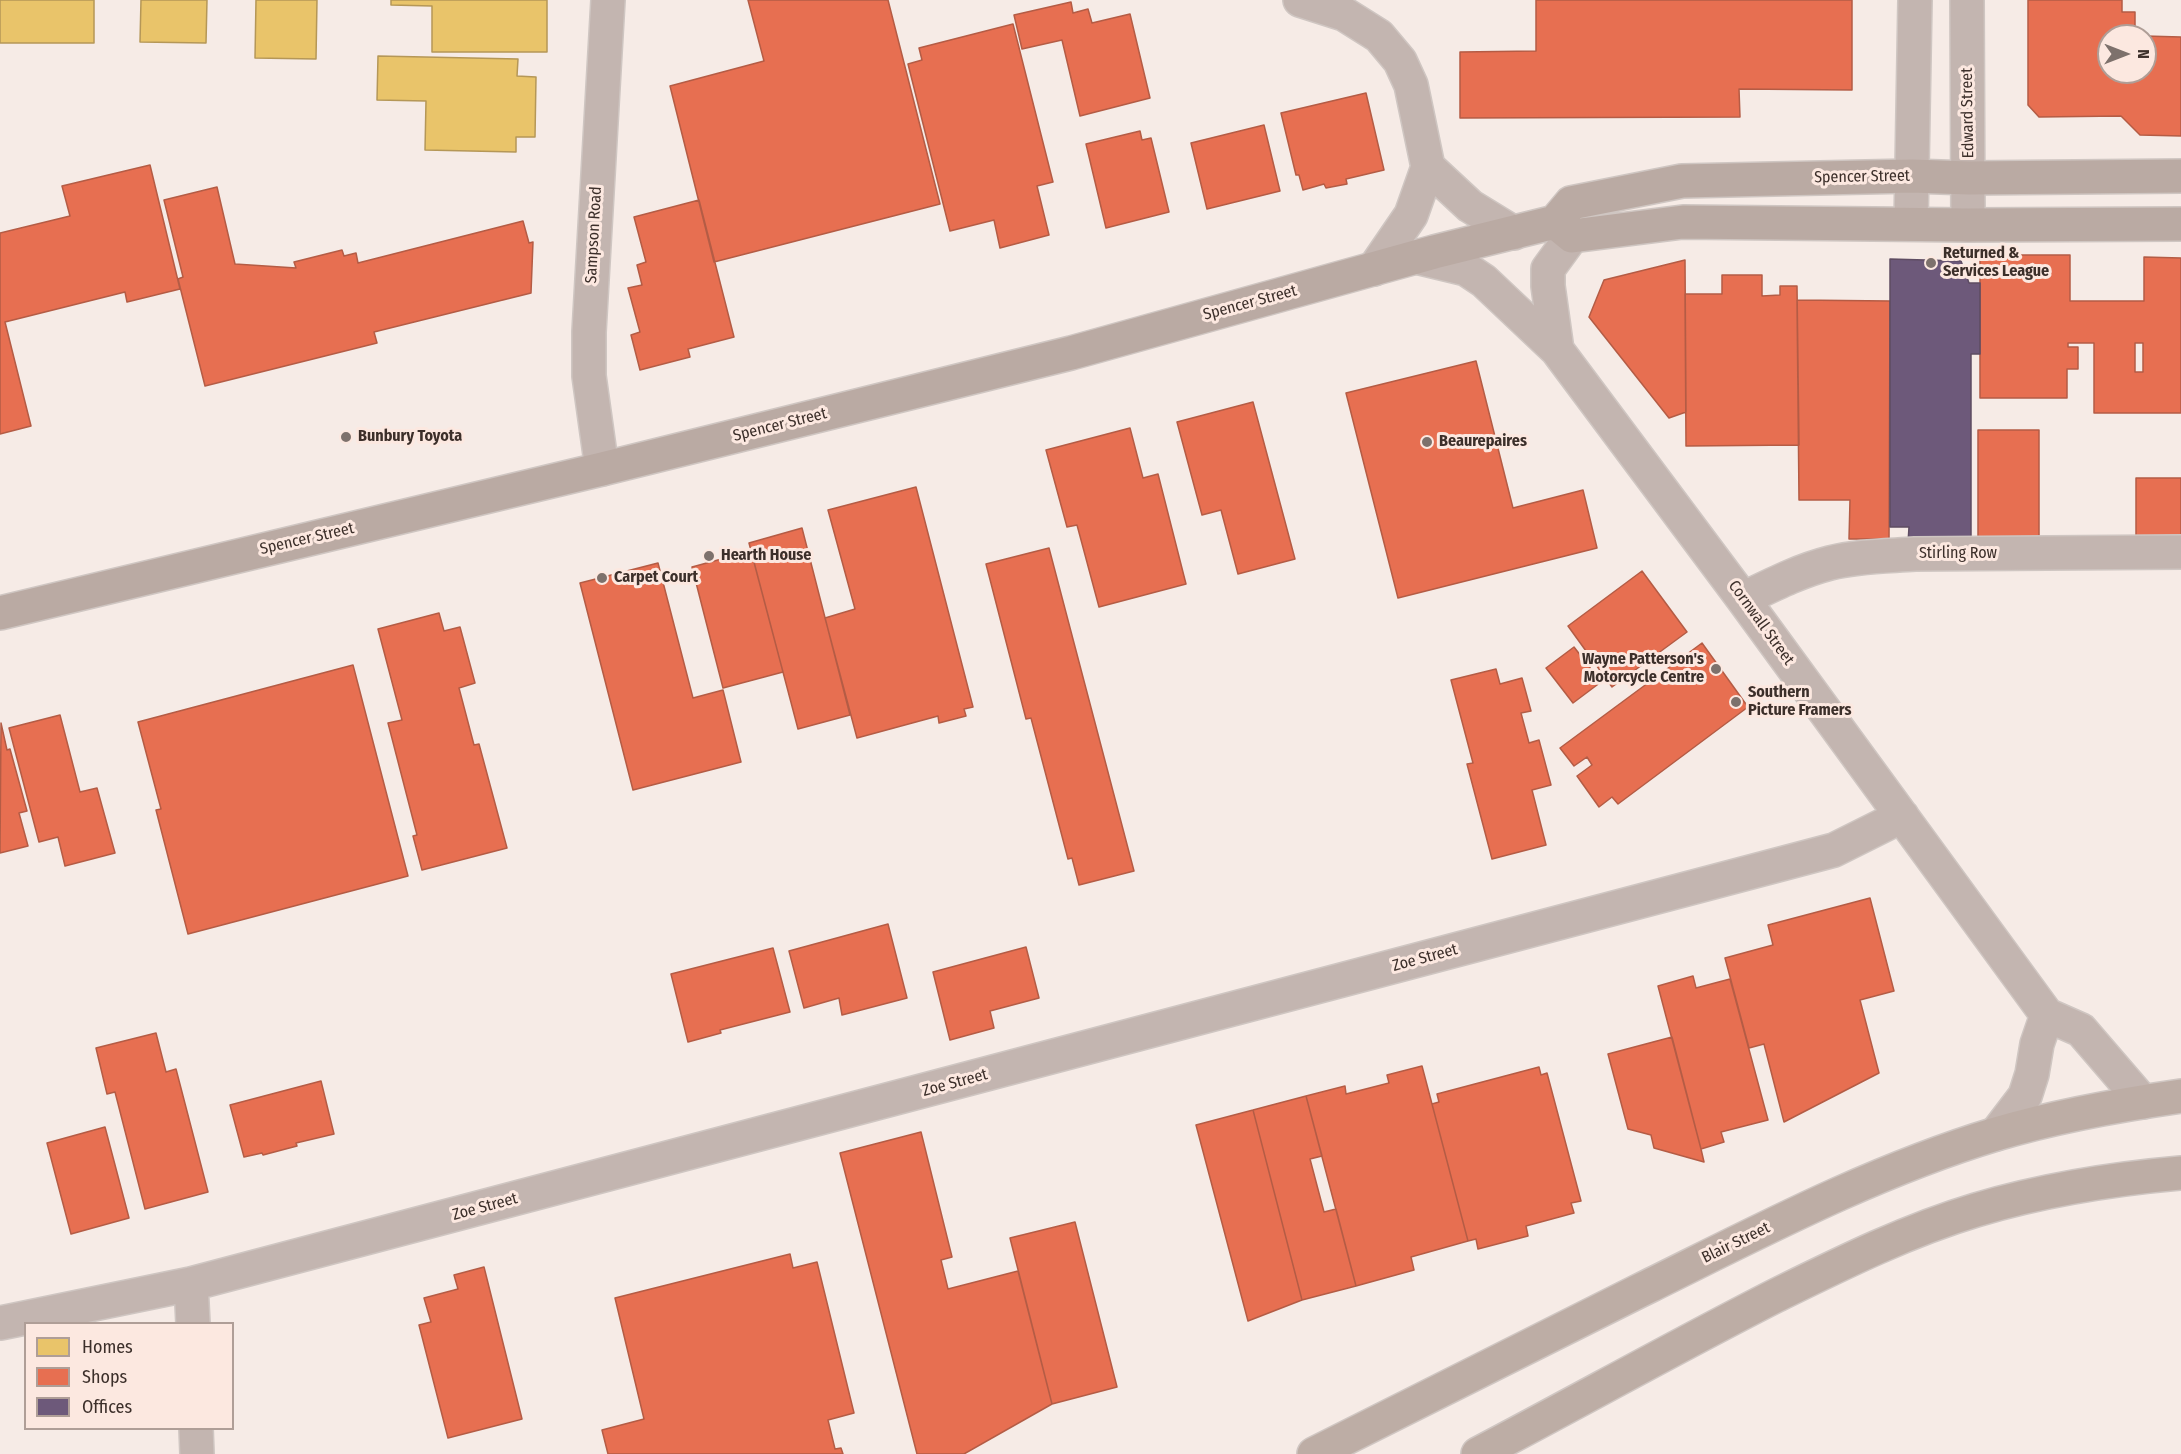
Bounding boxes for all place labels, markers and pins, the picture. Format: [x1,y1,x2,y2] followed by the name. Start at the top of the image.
[1943,244,2049,282] place label: Returned & Services League
[1924,256,1938,270] marker: Returned & Services League
[358,427,462,447] place label: Bunbury Toyota
[339,430,353,444] marker: Bunbury Toyota
[1439,432,1527,452] place label: Beaurepaires
[1420,435,1434,449] marker: Beaurepaires
[721,546,811,566] place label: Hearth House
[702,549,716,563] marker: Hearth House
[614,568,698,588] place label: Carpet Court
[595,571,609,585] marker: Carpet Court
[1582,650,1704,688] place label: Wayne Patterson's Motorcycle Centre
[1709,662,1723,676] marker: Wayne Patterson's Motorcycle Centre
[1748,683,1851,721] place label: Southern Picture Framers
[1729,695,1743,709] marker: Southern Picture Framers

